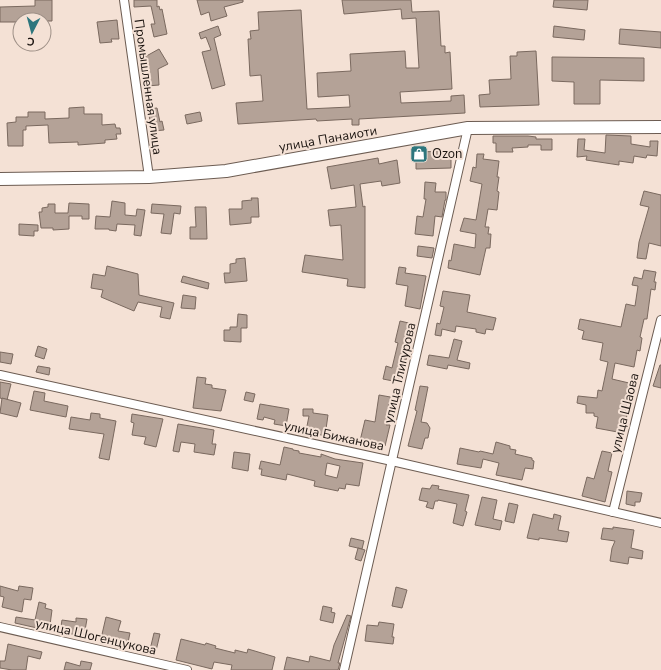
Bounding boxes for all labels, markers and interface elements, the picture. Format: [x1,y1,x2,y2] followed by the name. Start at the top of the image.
[12,12,52,52] north arrow
[130,18,166,156] street label: Промышленная улица
[26,34,36,49] text: С
[277,122,379,156] street label: улица Панаиоти
[409,144,429,164] shop icon: Ozon
[432,145,462,163] place label: Ozon
[380,321,420,425] street label: улица Тлигурова
[606,371,644,455] street label: улица Шаова
[282,417,386,455] street label: улица Бижанова
[34,614,158,660] street label: улица Шогенцукова

